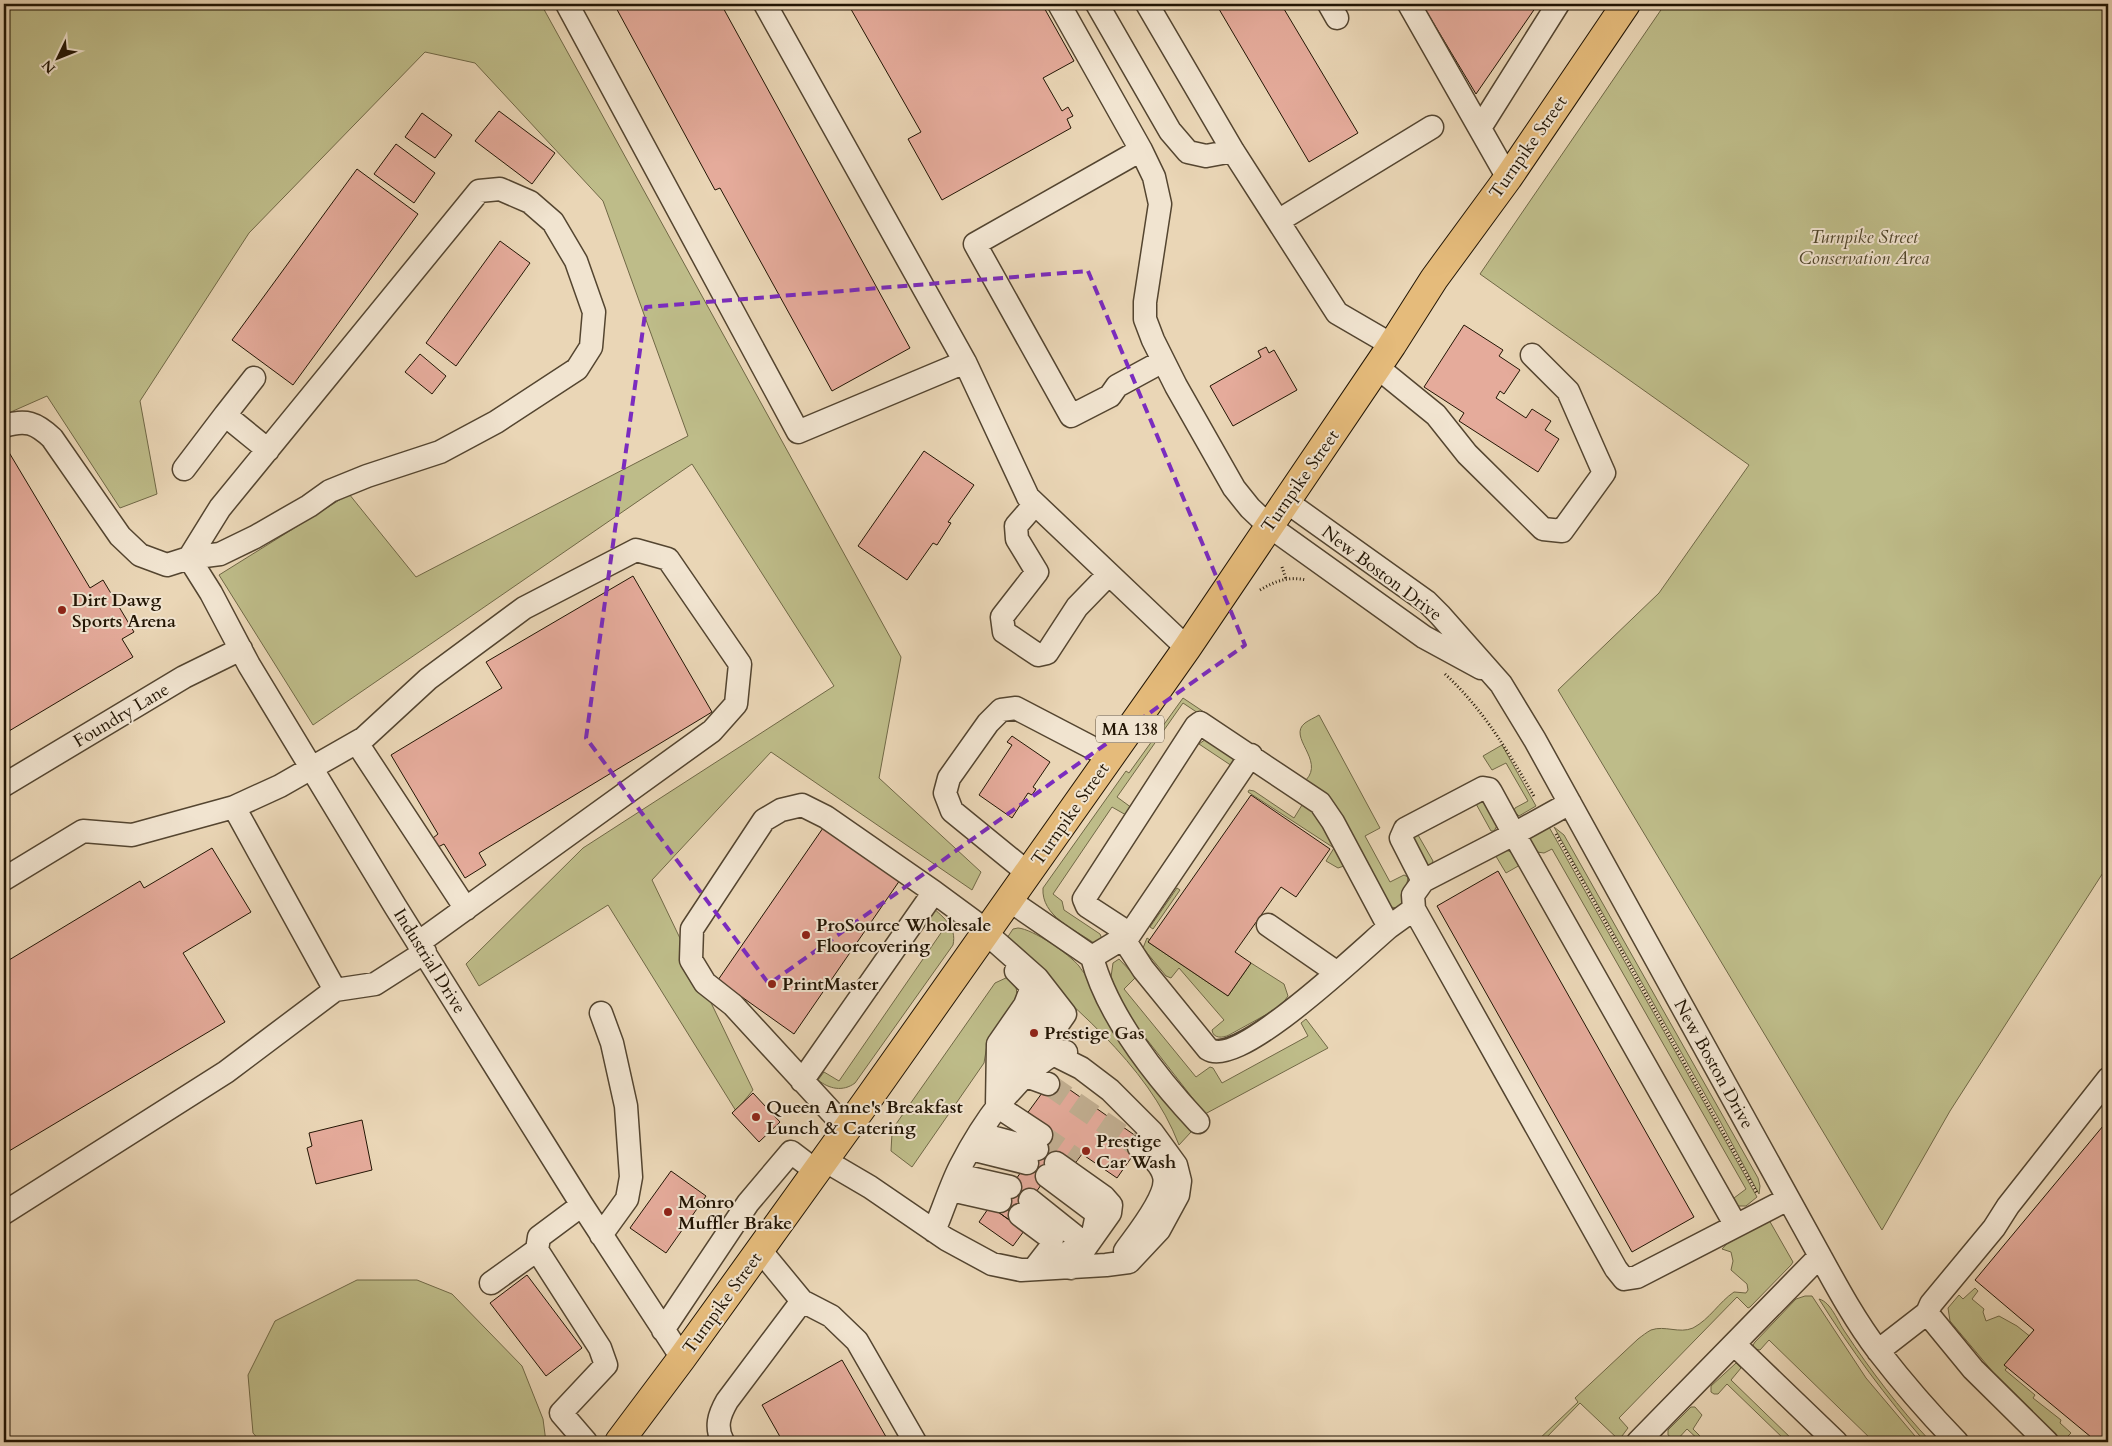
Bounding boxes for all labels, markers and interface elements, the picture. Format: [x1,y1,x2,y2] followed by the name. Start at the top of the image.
[32,32,82,82] north arrow
[38,56,60,77] text: N
[1484,91,1573,204] street label: Turnpike Street
[1799,225,1929,271] park label: Turnpike Street Conservation Area
[1256,425,1345,538] street label: Turnpike Street
[1316,520,1447,627] street label: New Boston Drive
[72,588,176,634] place label: Dirt Dawg Sports Arena
[56,604,68,616] marker: Dirt Dawg Sports Arena
[69,677,174,754] street label: Foundry Lane
[1096,716,1164,742] road number: MA 138
[1026,758,1115,871] street label: Turnpike Street
[387,904,472,1019] street label: Industrial Drive
[816,913,991,959] place label: ProSource Wholesale Floorcovering
[800,929,812,941] marker: ProSource Wholesale Floorcovering
[782,972,879,997] place label: PrintMaster
[766,978,778,990] marker: PrintMaster
[1668,995,1760,1134] street label: New Boston Drive
[1044,1021,1145,1046] place label: Prestige Gas
[1028,1027,1040,1039] marker: Prestige Gas
[766,1095,963,1141] place label: Queen Anne's Breakfast Lunch & Catering
[750,1111,762,1123] marker: Queen Anne's Breakfast Lunch & Catering
[1096,1129,1176,1175] place label: Prestige Car Wash
[1080,1145,1092,1157] marker: Prestige Car Wash
[678,1190,792,1236] place label: Monro Muffler Brake
[662,1206,674,1218] marker: Monro Muffler Brake
[677,1247,768,1359] street label: Turnpike Street

